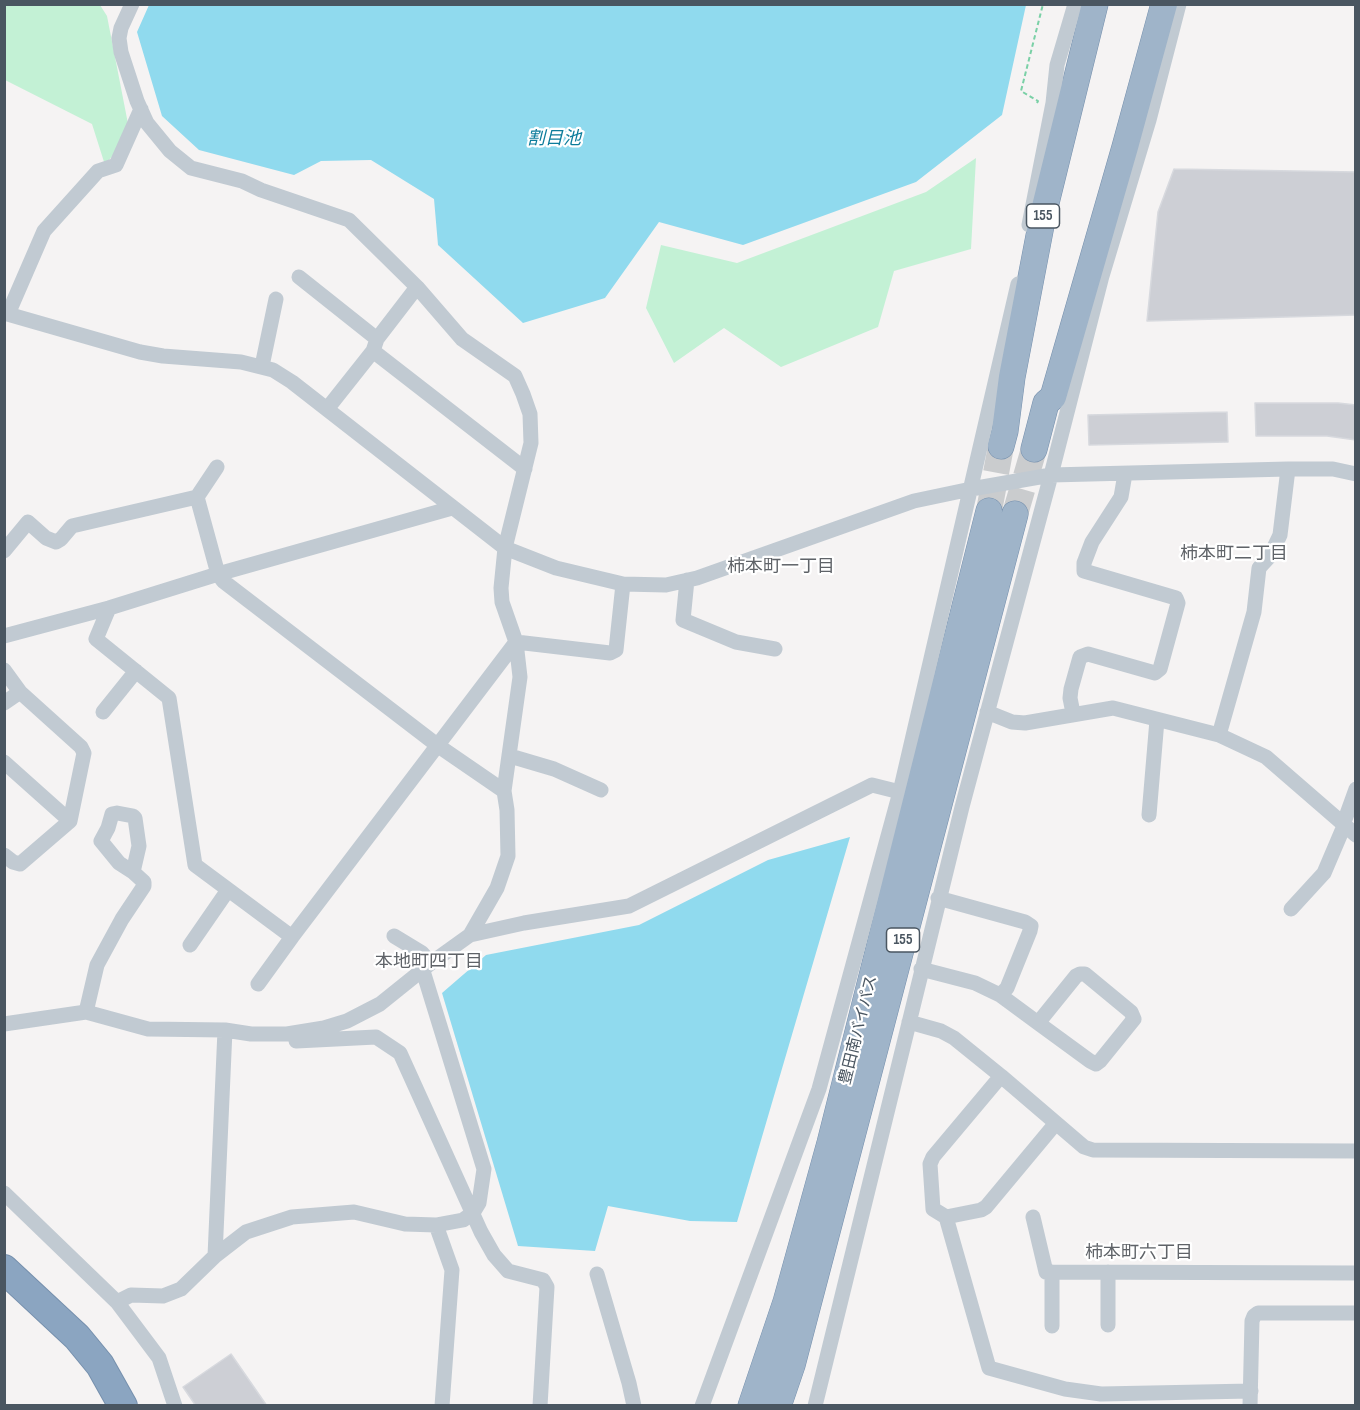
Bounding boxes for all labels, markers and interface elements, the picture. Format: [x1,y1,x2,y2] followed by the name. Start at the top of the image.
[527,128,581,150] water label: 割目池
[1026,204,1060,228] road number: 155
[1180,543,1288,565] district label: 柿本町二丁目
[727,556,835,578] district label: 柿本町一丁目
[886,928,920,952] road number: 155
[375,951,483,973] district label: 本地町四丁目
[836,973,882,1087] street label: 豊田南バイパス
[1085,1242,1193,1264] district label: 柿本町六丁目

